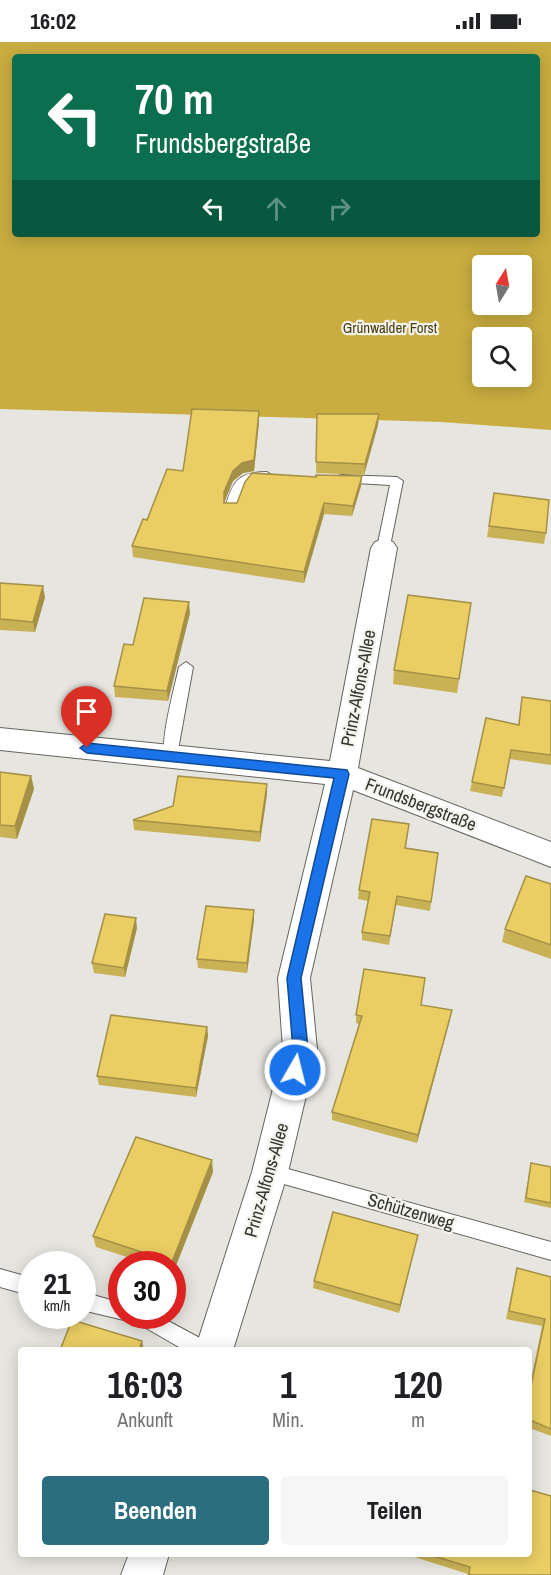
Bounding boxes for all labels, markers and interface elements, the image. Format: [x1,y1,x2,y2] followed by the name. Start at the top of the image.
[30,6,76,36] text: 16:02
[135,71,214,127] text: 70 m
[36,78,114,156] icon: left
[135,125,311,161] text: Frundsbergstraße
[197,192,230,225] icon: left
[260,192,293,225] icon: ahead
[323,192,356,225] icon: right
[472,255,532,315] north arrow
[472,255,532,387] map controls
[343,317,438,338] park label: Grünwalder Forst
[472,327,532,387] button: search
[334,628,382,748] street label: Prinz-Alfons-Allee
[61,686,112,748] pin
[70,695,103,728] icon: arrive
[362,771,480,837] street label: Frundsbergstraße
[263,1038,327,1102] position arrow
[238,1120,294,1240] street label: Prinz-Alfons-Allee
[365,1187,458,1235] street label: Schützenweg
[108,1251,186,1329] speed limit sign: 30
[43,1263,71,1303] text: 21
[44,1295,70,1316] text: km/h
[107,1361,183,1409] text: 16:03
[280,1361,296,1409] text: 1
[393,1361,443,1409] text: 120
[117,1406,173,1433] text: Ankunft
[272,1406,304,1433] text: Min.
[411,1406,425,1433] text: m
[42,1476,269,1545] button: Beenden
[281,1476,508,1545] button: Teilen

